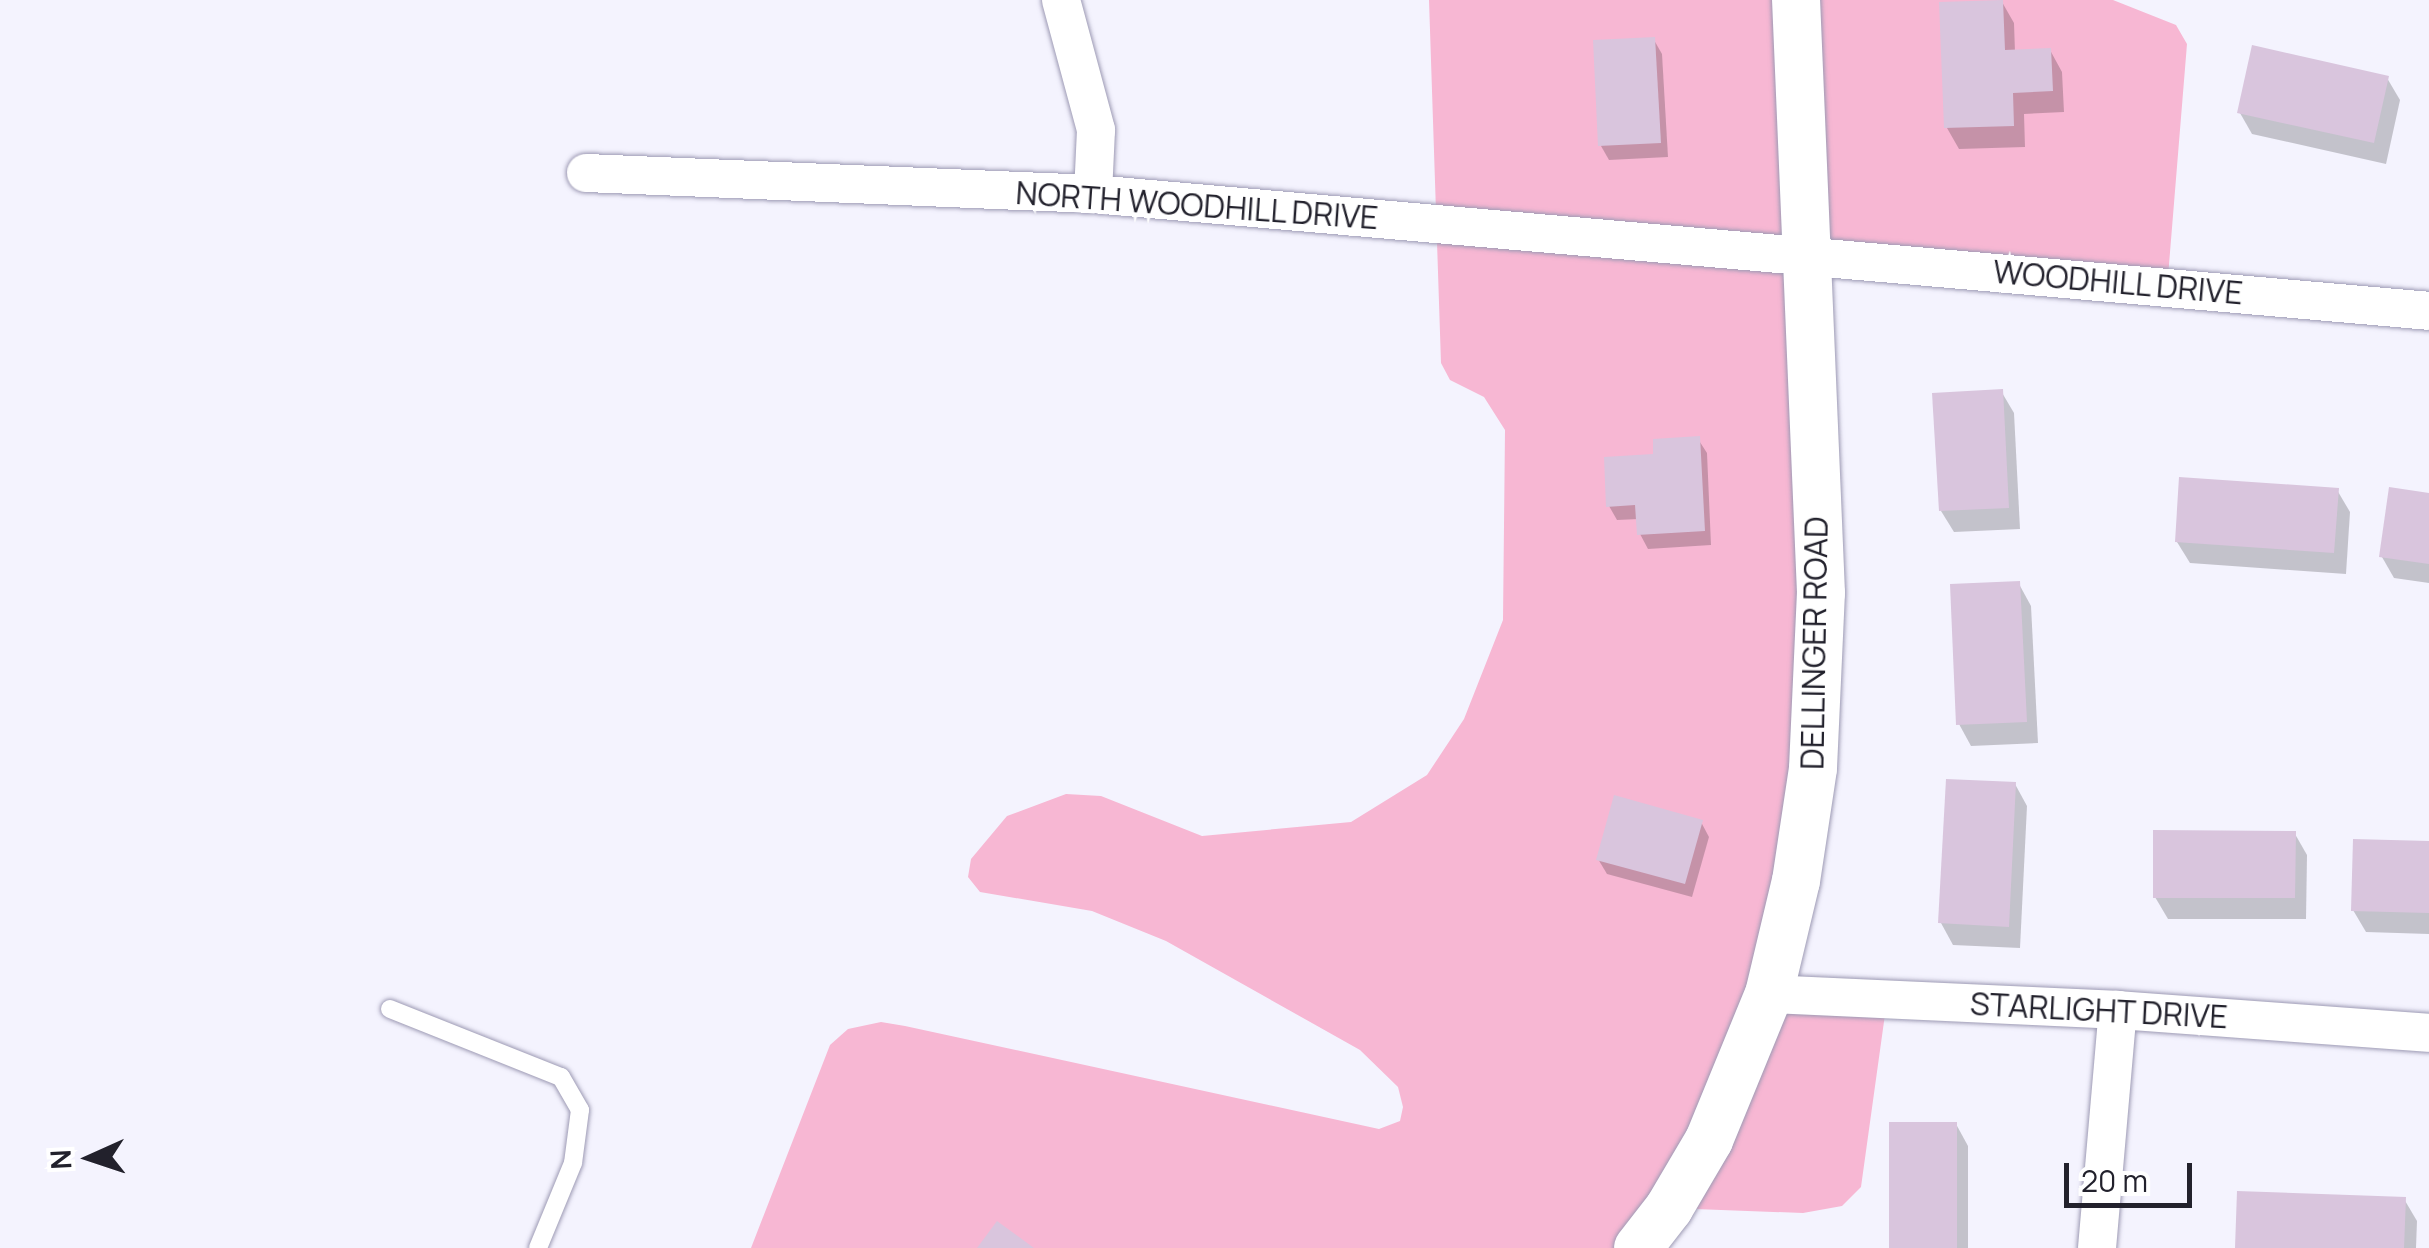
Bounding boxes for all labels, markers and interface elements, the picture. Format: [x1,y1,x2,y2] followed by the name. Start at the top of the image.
[1014,173,1380,237] street label: NORTH WOODHILL DRIVE
[1991,252,2245,312] street label: WOODHILL DRIVE
[1793,516,1835,770] street label: DELLINGER ROAD
[1969,984,2229,1036] street label: STARLIGHT DRIVE
[40,1108,140,1208] north arrow
[2069,1143,2196,1205] scale bar
[41,1149,80,1171] text: N
[2081,1160,2148,1201] text: 20 m

